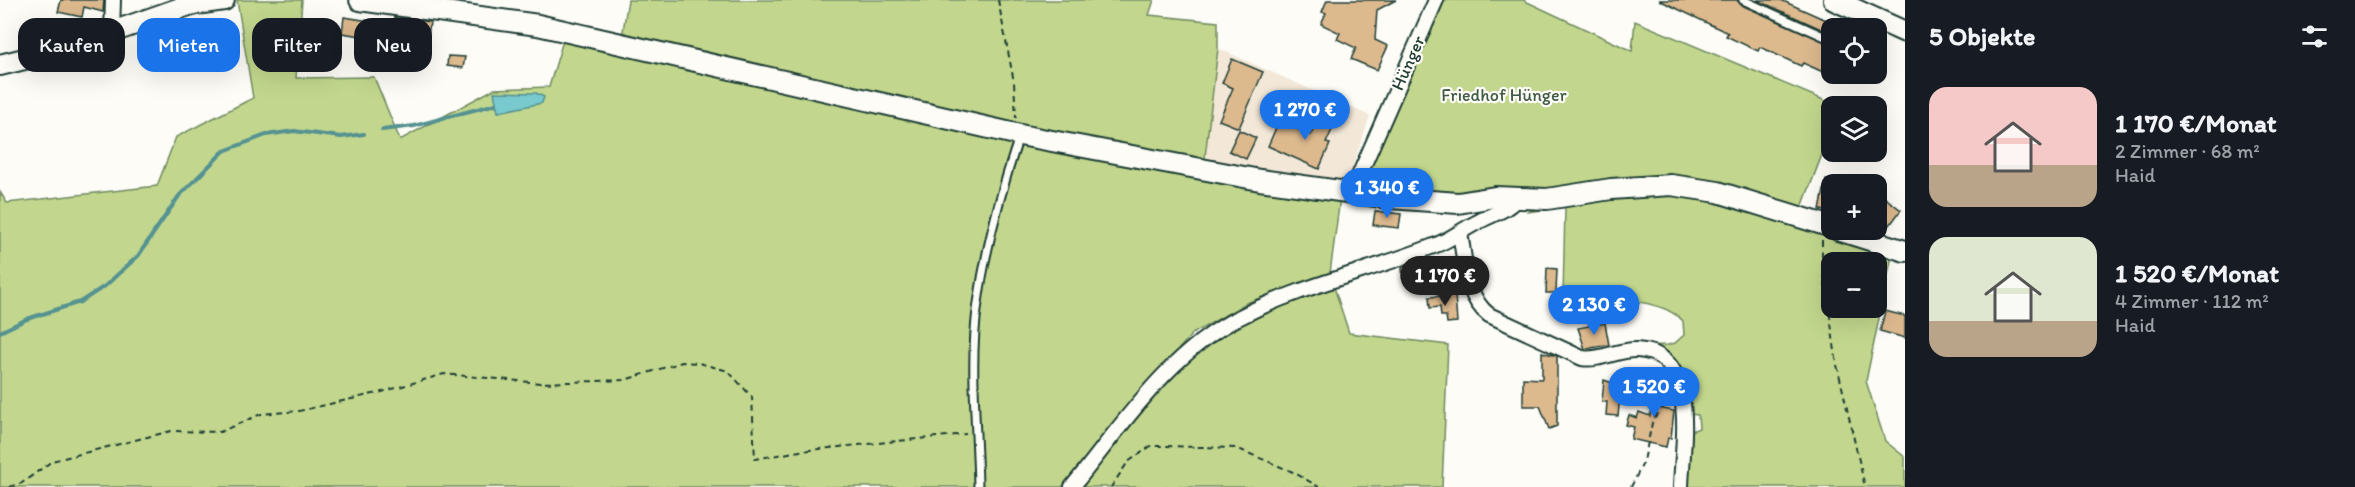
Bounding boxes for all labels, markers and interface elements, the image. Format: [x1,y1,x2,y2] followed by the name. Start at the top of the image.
[18,18,125,72] chip: Kaufen
[137,18,240,72] chip: Mieten
[252,18,342,72] chip: Filter
[354,18,432,72] chip: Neu
[1821,18,1887,318] map controls
[1821,18,1887,84] button: locate
[1929,20,2035,52] text: 5 Objekte
[2298,20,2331,53] icon: filters
[1386,32,1430,94] street label: Hünger
[1441,84,1568,106] park label: Friedhof Hünger
[1250,90,1360,141] pin: 1 270 €
[1821,96,1887,162] button: layers
[1274,97,1336,121] text: 1 270 €
[2115,107,2277,139] text: 1 170 €/Monat
[1977,111,2049,183] icon: home
[2115,139,2260,163] text: 2 Zimmer · 68 m²
[2115,163,2155,187] text: Haid
[1332,168,1442,219] pin: 1 340 €
[1821,174,1887,240] button: +
[1355,175,1419,199] text: 1 340 €
[1821,252,1887,318] button: −
[1390,256,1500,307] pin: 1 170 €
[2115,257,2279,289] text: 1 520 €/Monat
[1977,261,2049,333] icon: home
[1414,263,1476,287] text: 1 170 €
[1539,285,1649,336] pin: 2 130 €
[2115,289,2269,313] text: 4 Zimmer · 112 m²
[1562,292,1626,316] text: 2 130 €
[2115,313,2155,337] text: Haid
[1599,367,1709,418] pin: 1 520 €
[1622,374,1686,398] text: 1 520 €

